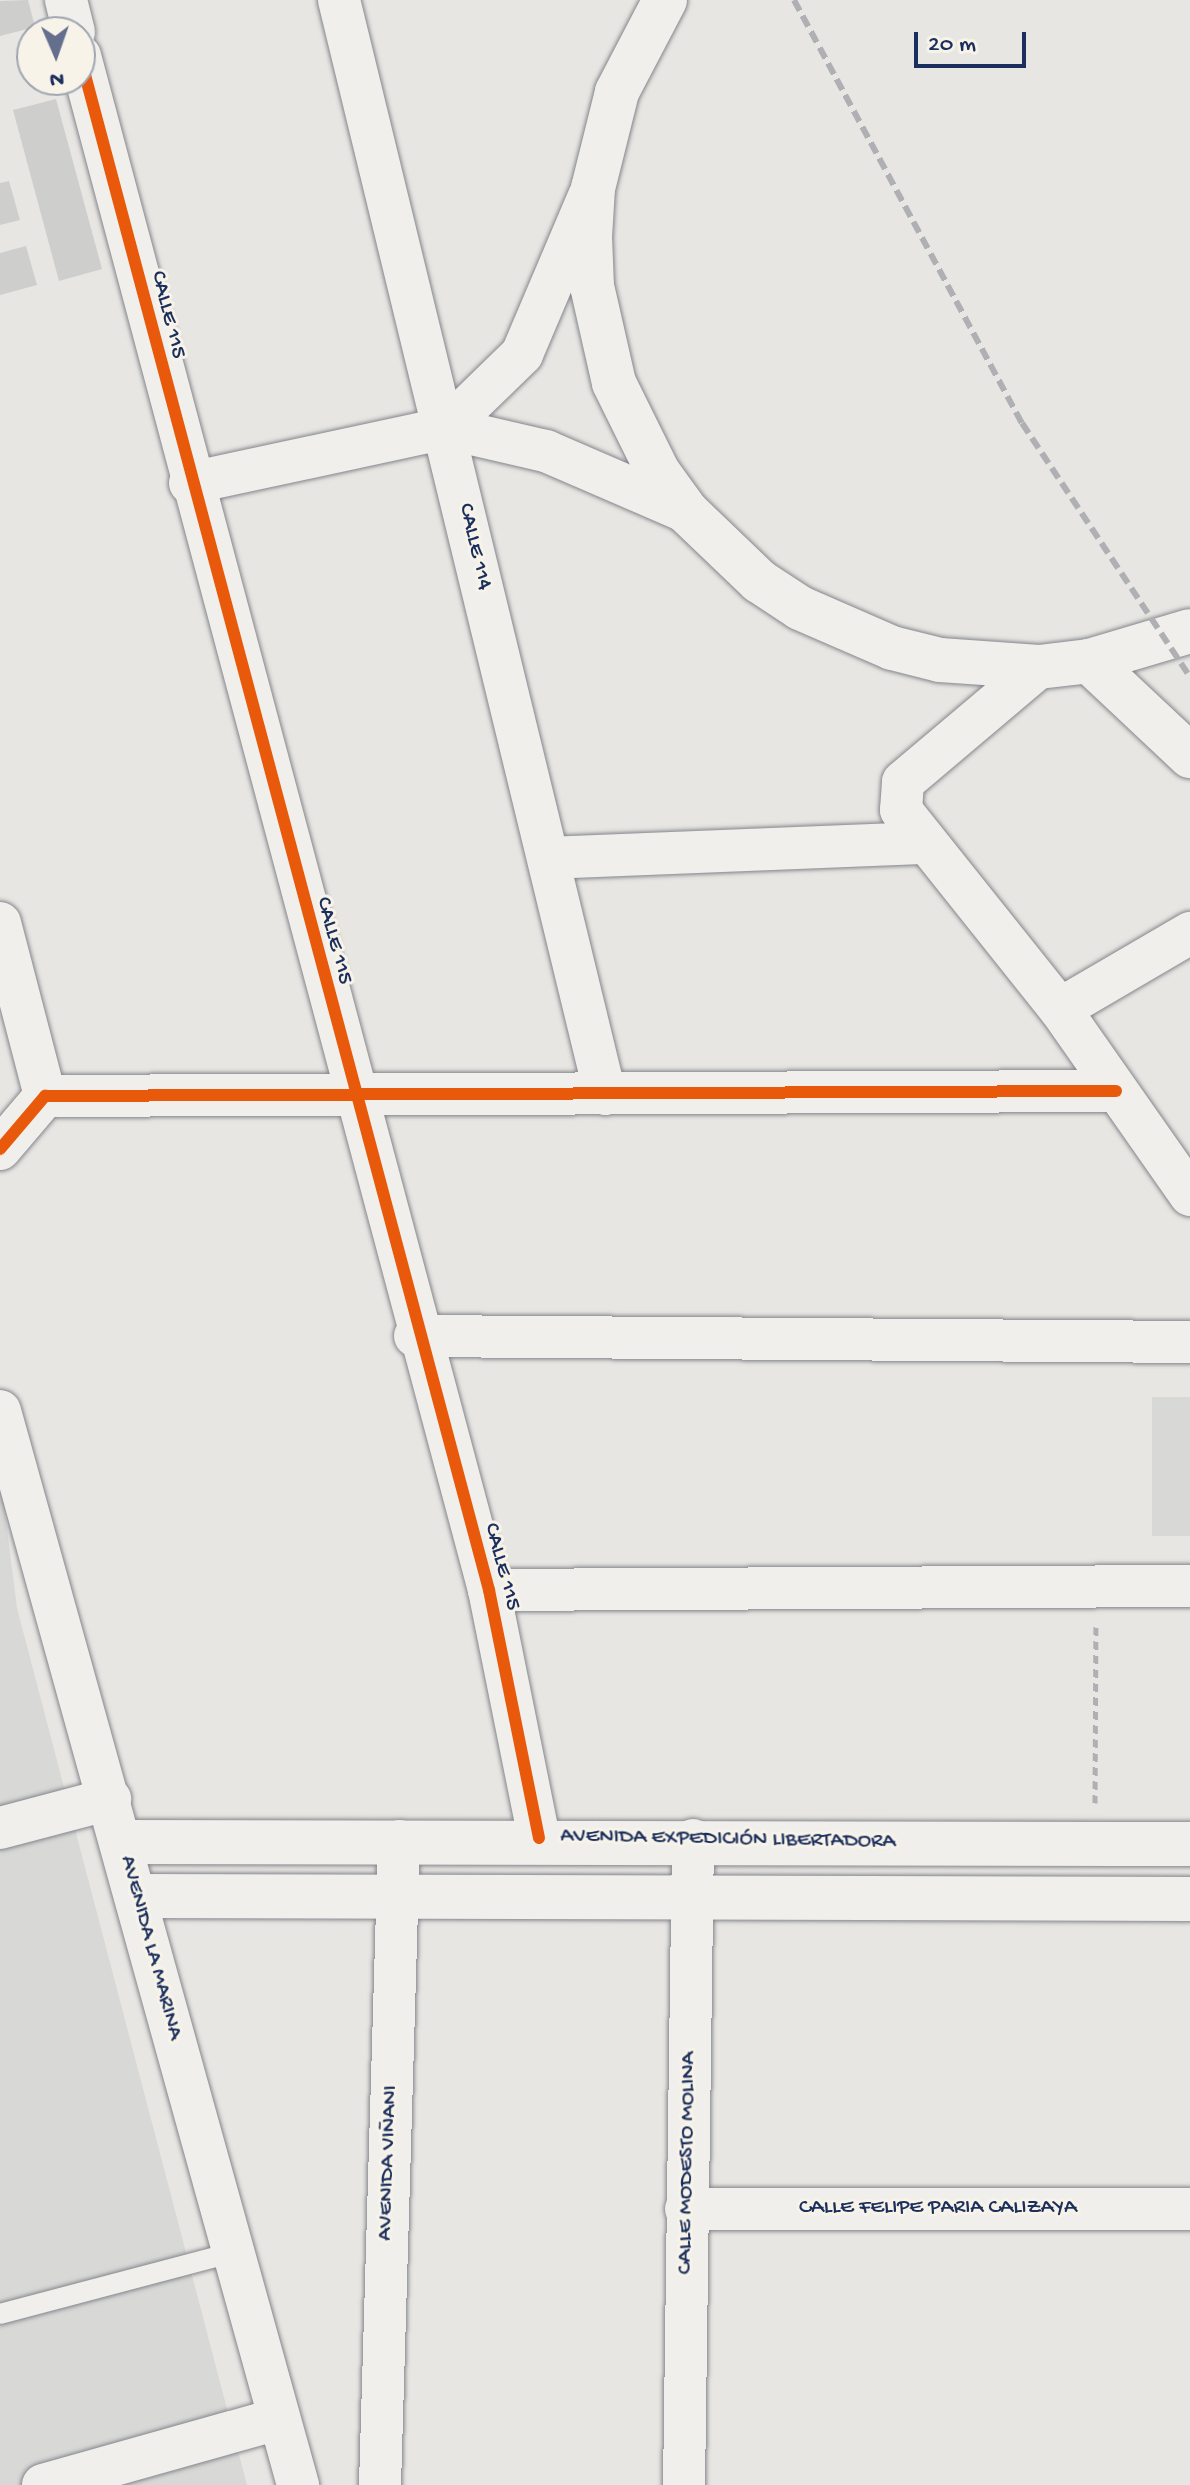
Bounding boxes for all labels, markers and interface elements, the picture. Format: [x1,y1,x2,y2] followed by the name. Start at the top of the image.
[16,16,96,96] north arrow
[918,16,1030,66] scale bar
[928,31,976,60] text: 20 m
[49,65,64,91] text: N
[143,268,191,362] street label: CALLE 115
[451,501,497,593] street label: CALLE 114
[309,894,357,988] street label: CALLE 115
[477,1520,525,1614] street label: CALLE 115
[560,1824,896,1856] street label: AVENIDA EXPEDICIÓN LIBERTADORA
[113,1853,187,2043] street label: AVENIDA LA MARINA
[673,2051,703,2275] street label: CALLE MODESTO MOLINA
[373,2085,405,2241] street label: AVENIDA VIÑANI
[799,2196,1077,2222] street label: CALLE FELIPE PARIA CALIZAYA

